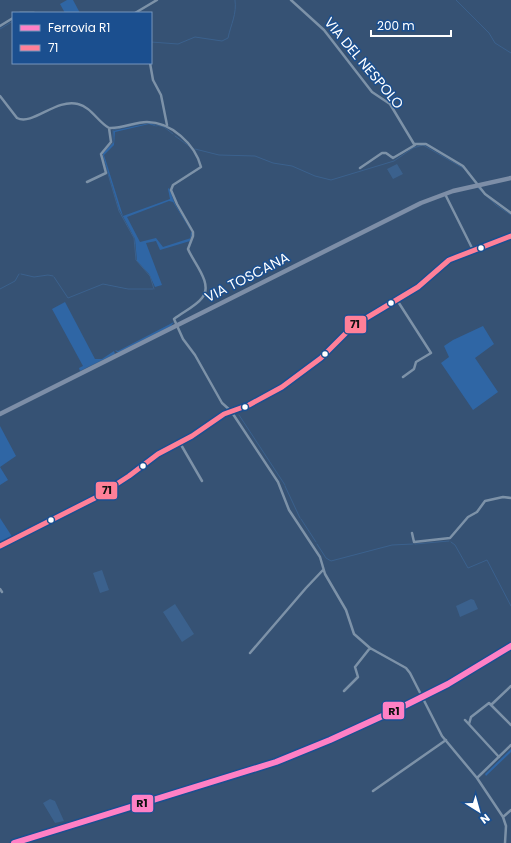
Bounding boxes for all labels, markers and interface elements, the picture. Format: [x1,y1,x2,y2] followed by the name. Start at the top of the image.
[12,12,152,64] legend
[371,12,451,38] scale bar
[320,13,408,113] street label: VIA DEL NESPOLO
[377,17,415,34] text: 200 m
[48,19,110,36] text: Ferrovia R1
[48,39,58,56] text: 71
[476,243,486,253] unlabelled marker
[201,247,293,307] street label: VIA TOSCANA
[386,298,396,308] unlabelled marker
[344,315,367,334] line badge: 71
[350,316,360,332] text: 71
[320,349,330,359] unlabelled marker
[240,402,250,412] unlabelled marker
[138,461,148,471] unlabelled marker
[95,481,118,500] line badge: 71
[102,482,112,498] text: 71
[46,515,56,525] unlabelled marker
[382,701,405,720] line badge: R1
[388,703,400,719] text: R1
[459,791,499,831] north arrow
[131,794,154,813] line badge: R1
[136,795,148,811] text: R1
[477,810,493,828] text: N

